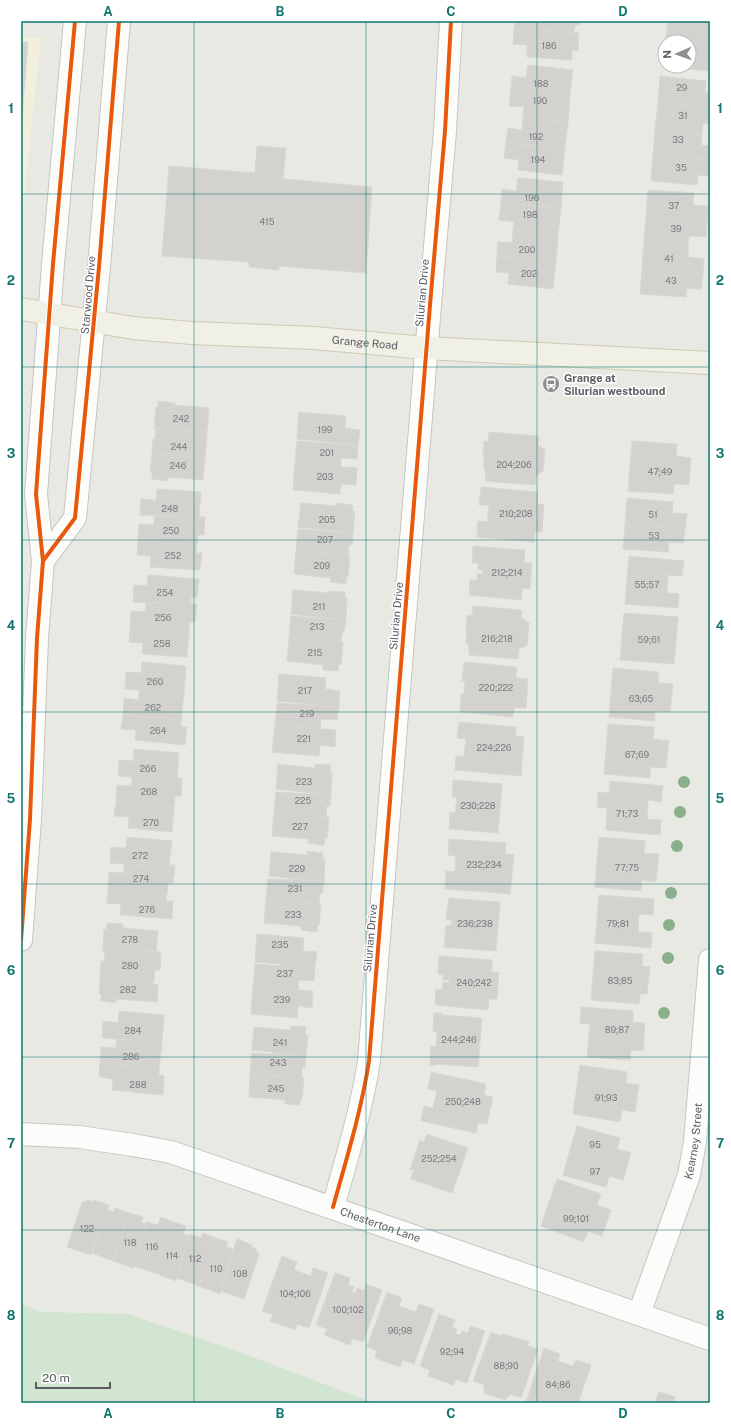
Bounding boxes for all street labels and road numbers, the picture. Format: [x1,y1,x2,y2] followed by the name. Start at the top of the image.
[79,255,97,335] street label: Starwood Drive
[413,258,431,328] street label: Silurian Drive
[331,334,398,351] street label: Grange Road
[387,581,405,651] street label: Silurian Drive
[361,903,379,973] street label: Silurian Drive
[682,1102,704,1181] street label: Kearney Street
[339,1205,422,1244] street label: Chesterton Lane

